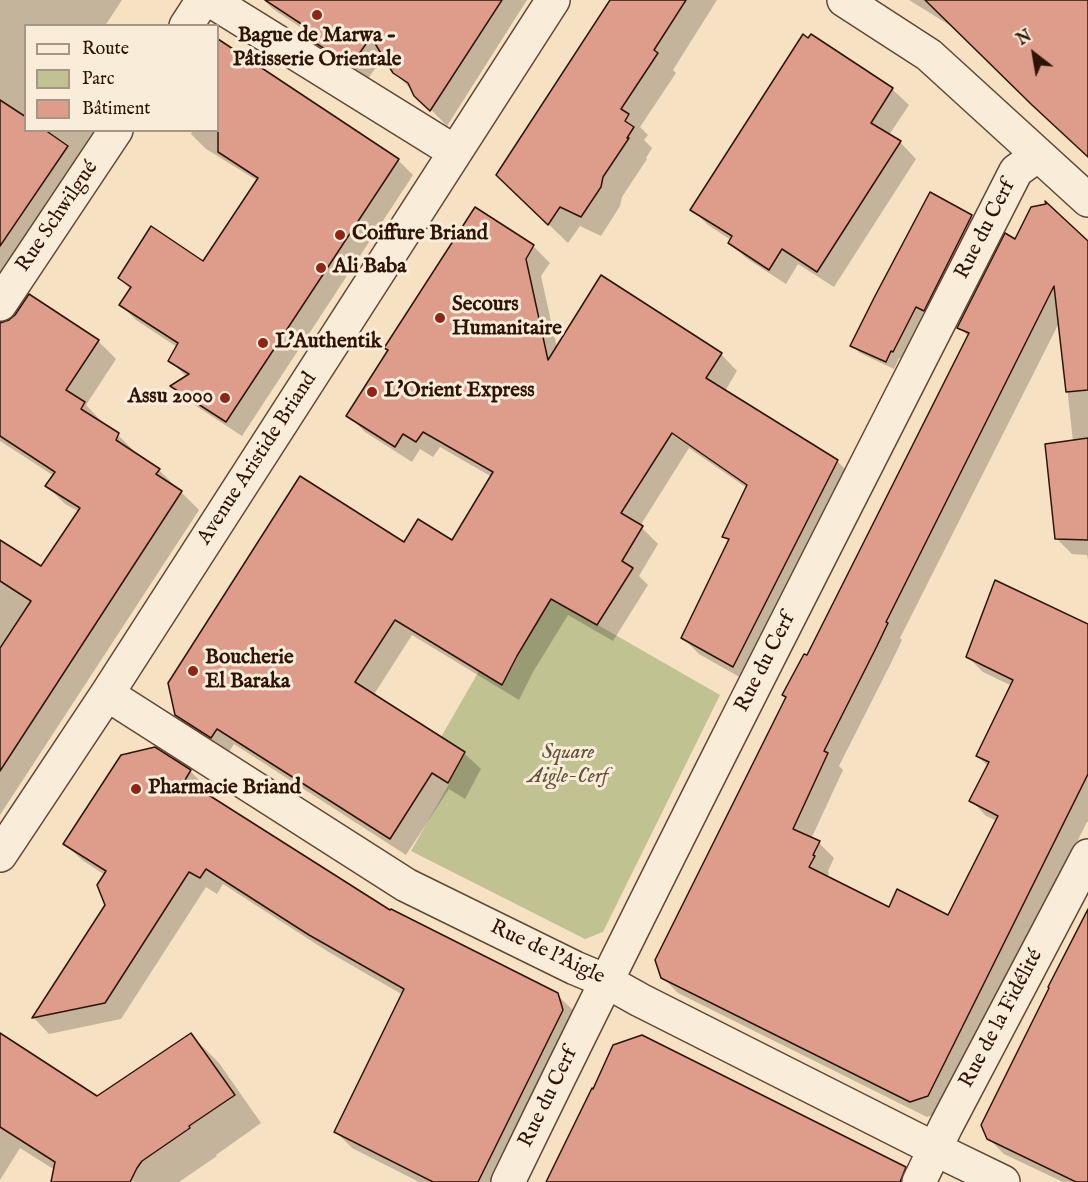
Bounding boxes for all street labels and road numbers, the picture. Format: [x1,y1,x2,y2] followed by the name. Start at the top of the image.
[12,157,104,277] street label: Rue Schwilgué
[950,176,1022,284] street label: Rue du Cerf
[193,368,323,550] street label: Avenue Aristide Briand
[730,609,802,717] street label: Rue du Cerf
[486,915,608,991] street label: Rue de l'Aigle
[955,945,1049,1093] street label: Rue de la Fidélité
[514,1044,584,1152] street label: Rue du Cerf

